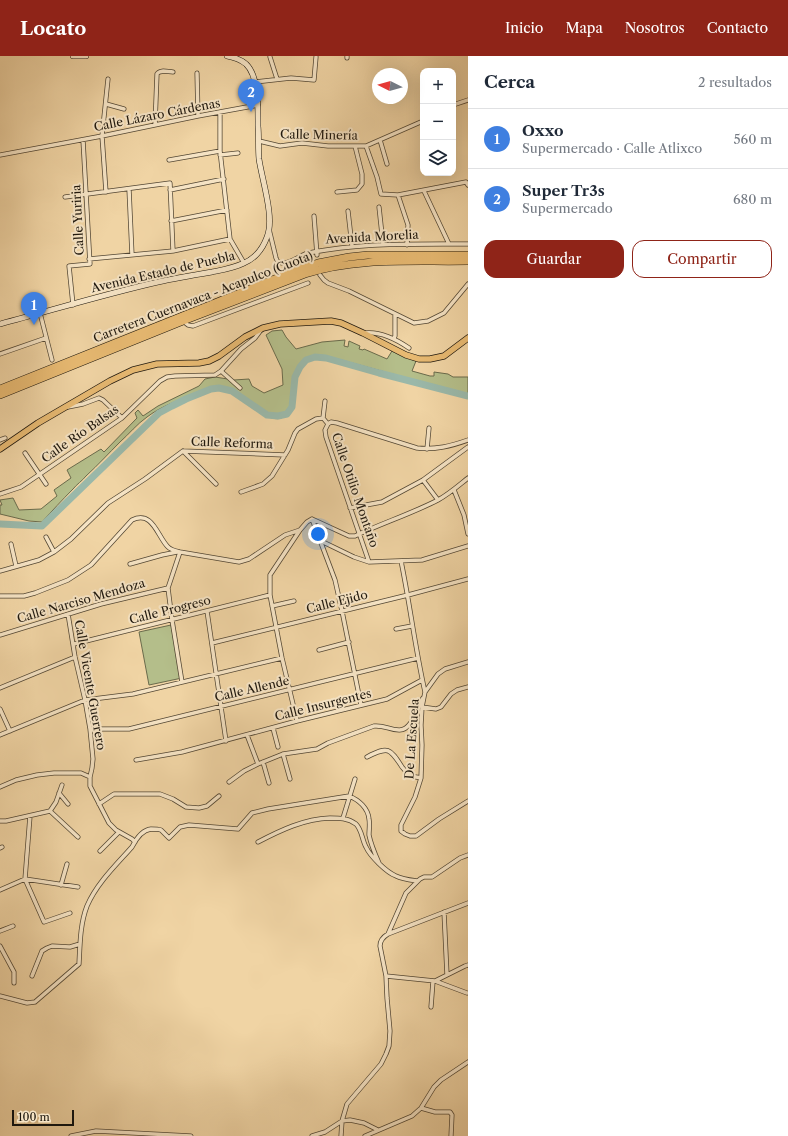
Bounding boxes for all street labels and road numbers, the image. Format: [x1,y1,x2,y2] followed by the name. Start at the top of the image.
[92,95,221,134] street label: Calle Lázaro Cárdenas
[280,126,359,143] street label: Calle Minería
[68,184,87,256] street label: Calle Yuriria
[324,227,420,246] street label: Avenida Morelia
[91,247,315,345] street label: Carretera Cuernavaca - Acapulco (Cuota)
[89,248,237,296] street label: Avenida Estado de Puebla
[38,401,121,466] street label: Calle Río Balsas
[329,431,382,549] street label: Calle Otilio Montaño
[191,434,274,451] street label: Calle Reforma
[15,575,147,626] street label: Calle Narciso Mendoza
[305,587,369,616] street label: Calle Ejido
[128,592,212,627] street label: Calle Progreso
[72,619,109,751] street label: Calle Vicente Guerrero
[213,673,291,704] street label: Calle Allende
[273,685,373,724] street label: Calle Insurgentes
[401,698,422,780] street label: De La Escuela

